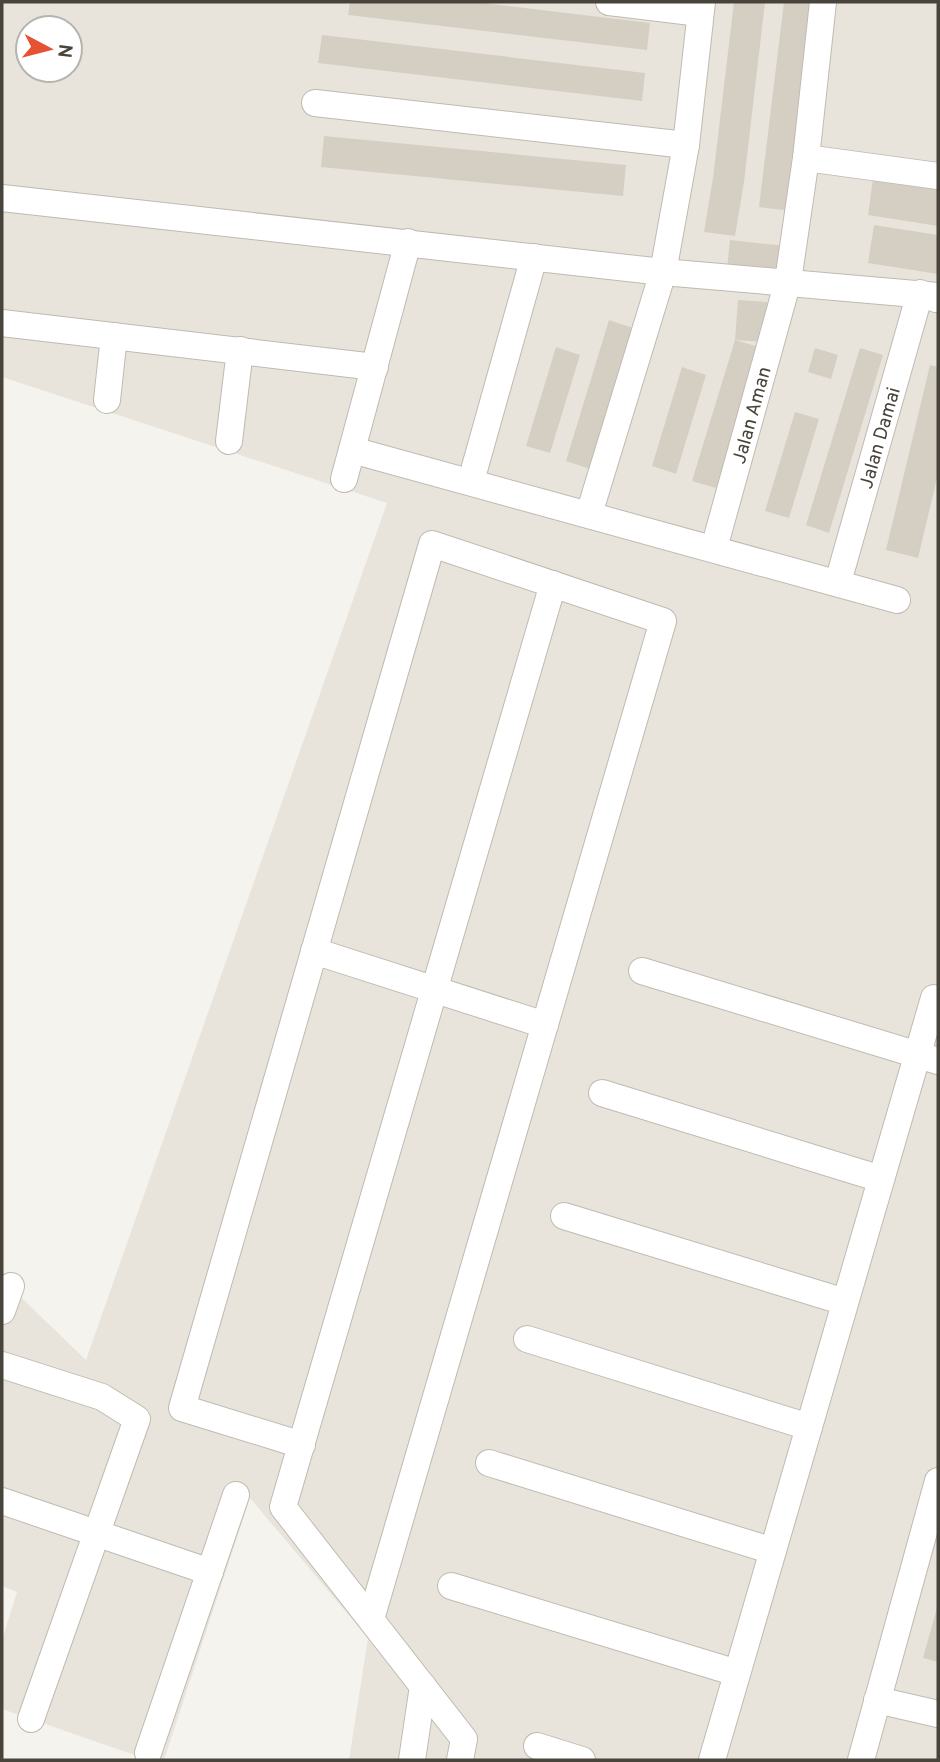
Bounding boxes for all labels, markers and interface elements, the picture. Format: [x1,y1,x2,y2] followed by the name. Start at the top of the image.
[14,14,84,84] north arrow
[51,43,77,59] text: N
[728,364,778,467] street label: Jalan Aman
[855,385,907,492] street label: Jalan Damai

